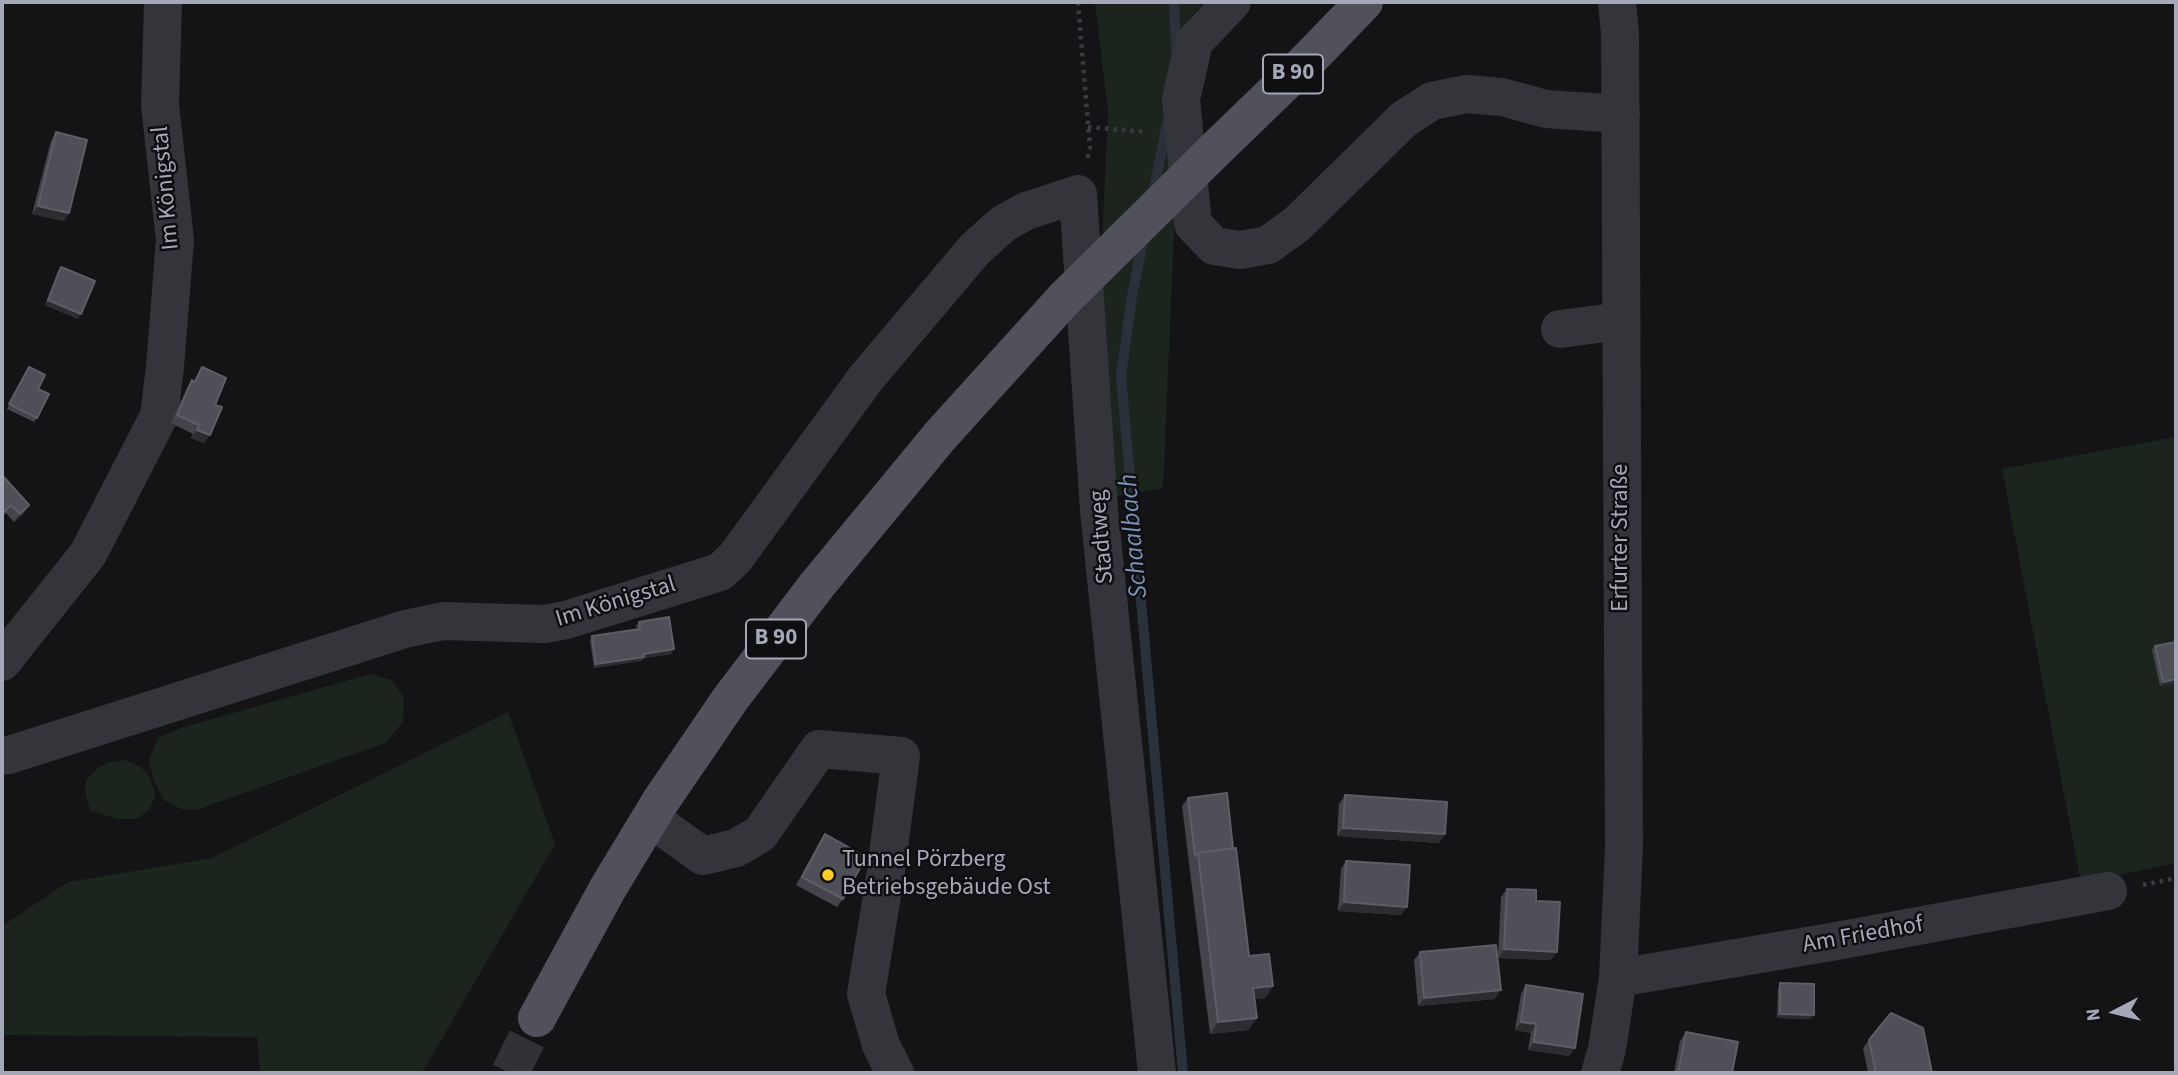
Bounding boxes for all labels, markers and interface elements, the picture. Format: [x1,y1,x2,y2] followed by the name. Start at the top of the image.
[1263,54,1323,94] road number: B 90
[147,125,187,251] street label: Im Königstal
[1608,464,1636,612] street label: Erfurter Straße
[1114,472,1156,600] water label: Schaalbach
[1085,489,1121,585] street label: Stadtweg
[552,571,680,635] street label: Im Königstal
[746,620,806,659] road number: B 90
[842,847,1051,903] place label: Tunnel Pörzberg Betriebsgebäude Ost
[820,867,836,883] marker: Tunnel Pörzberg Betriebsgebäude Ost
[1801,911,1925,961] street label: Am Friedhof
[2080,977,2150,1047] north arrow
[2079,1007,2108,1023] text: N

